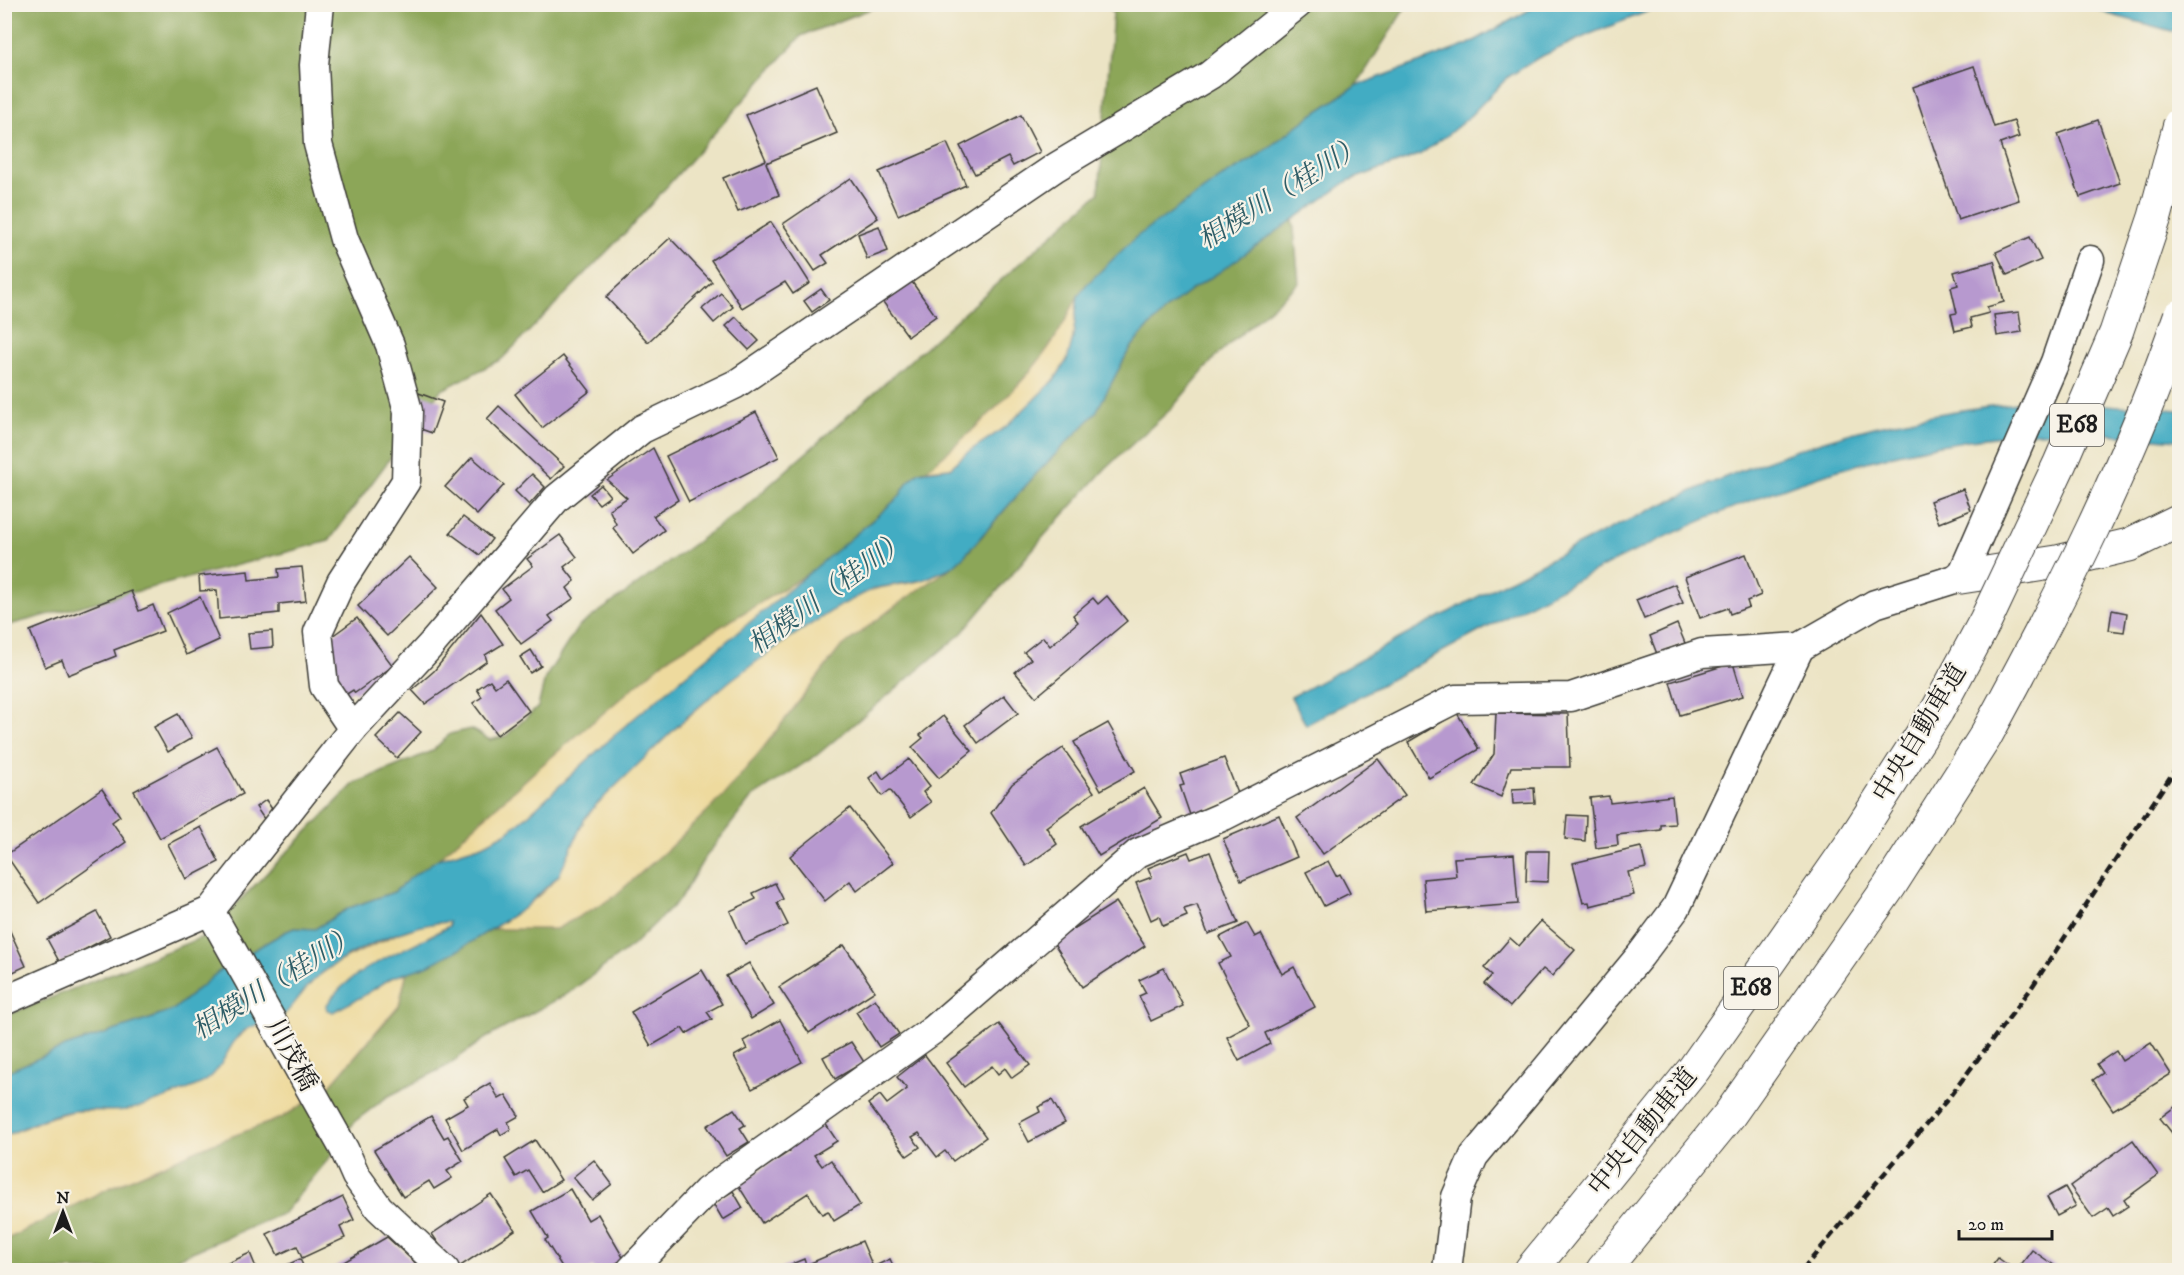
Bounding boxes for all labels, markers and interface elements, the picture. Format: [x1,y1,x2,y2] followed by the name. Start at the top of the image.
[1192,129,1370,257] water label: 相模川（桂川）
[2050,404,2104,446] road number: E68
[742,524,914,662] water label: 相模川（桂川）
[1866,658,1974,808] street label: 中央自動車道
[186,919,364,1047] water label: 相模川（桂川）
[1724,967,1778,1009] road number: E68
[258,1013,324,1097] street label: 川茂橋
[1581,1061,1705,1203] street label: 中央自動車道
[33,1182,93,1242] north arrow
[56,1188,70,1208] text: N
[1959,1203,2052,1241] scale bar
[1968,1214,2004,1236] text: 20 m

